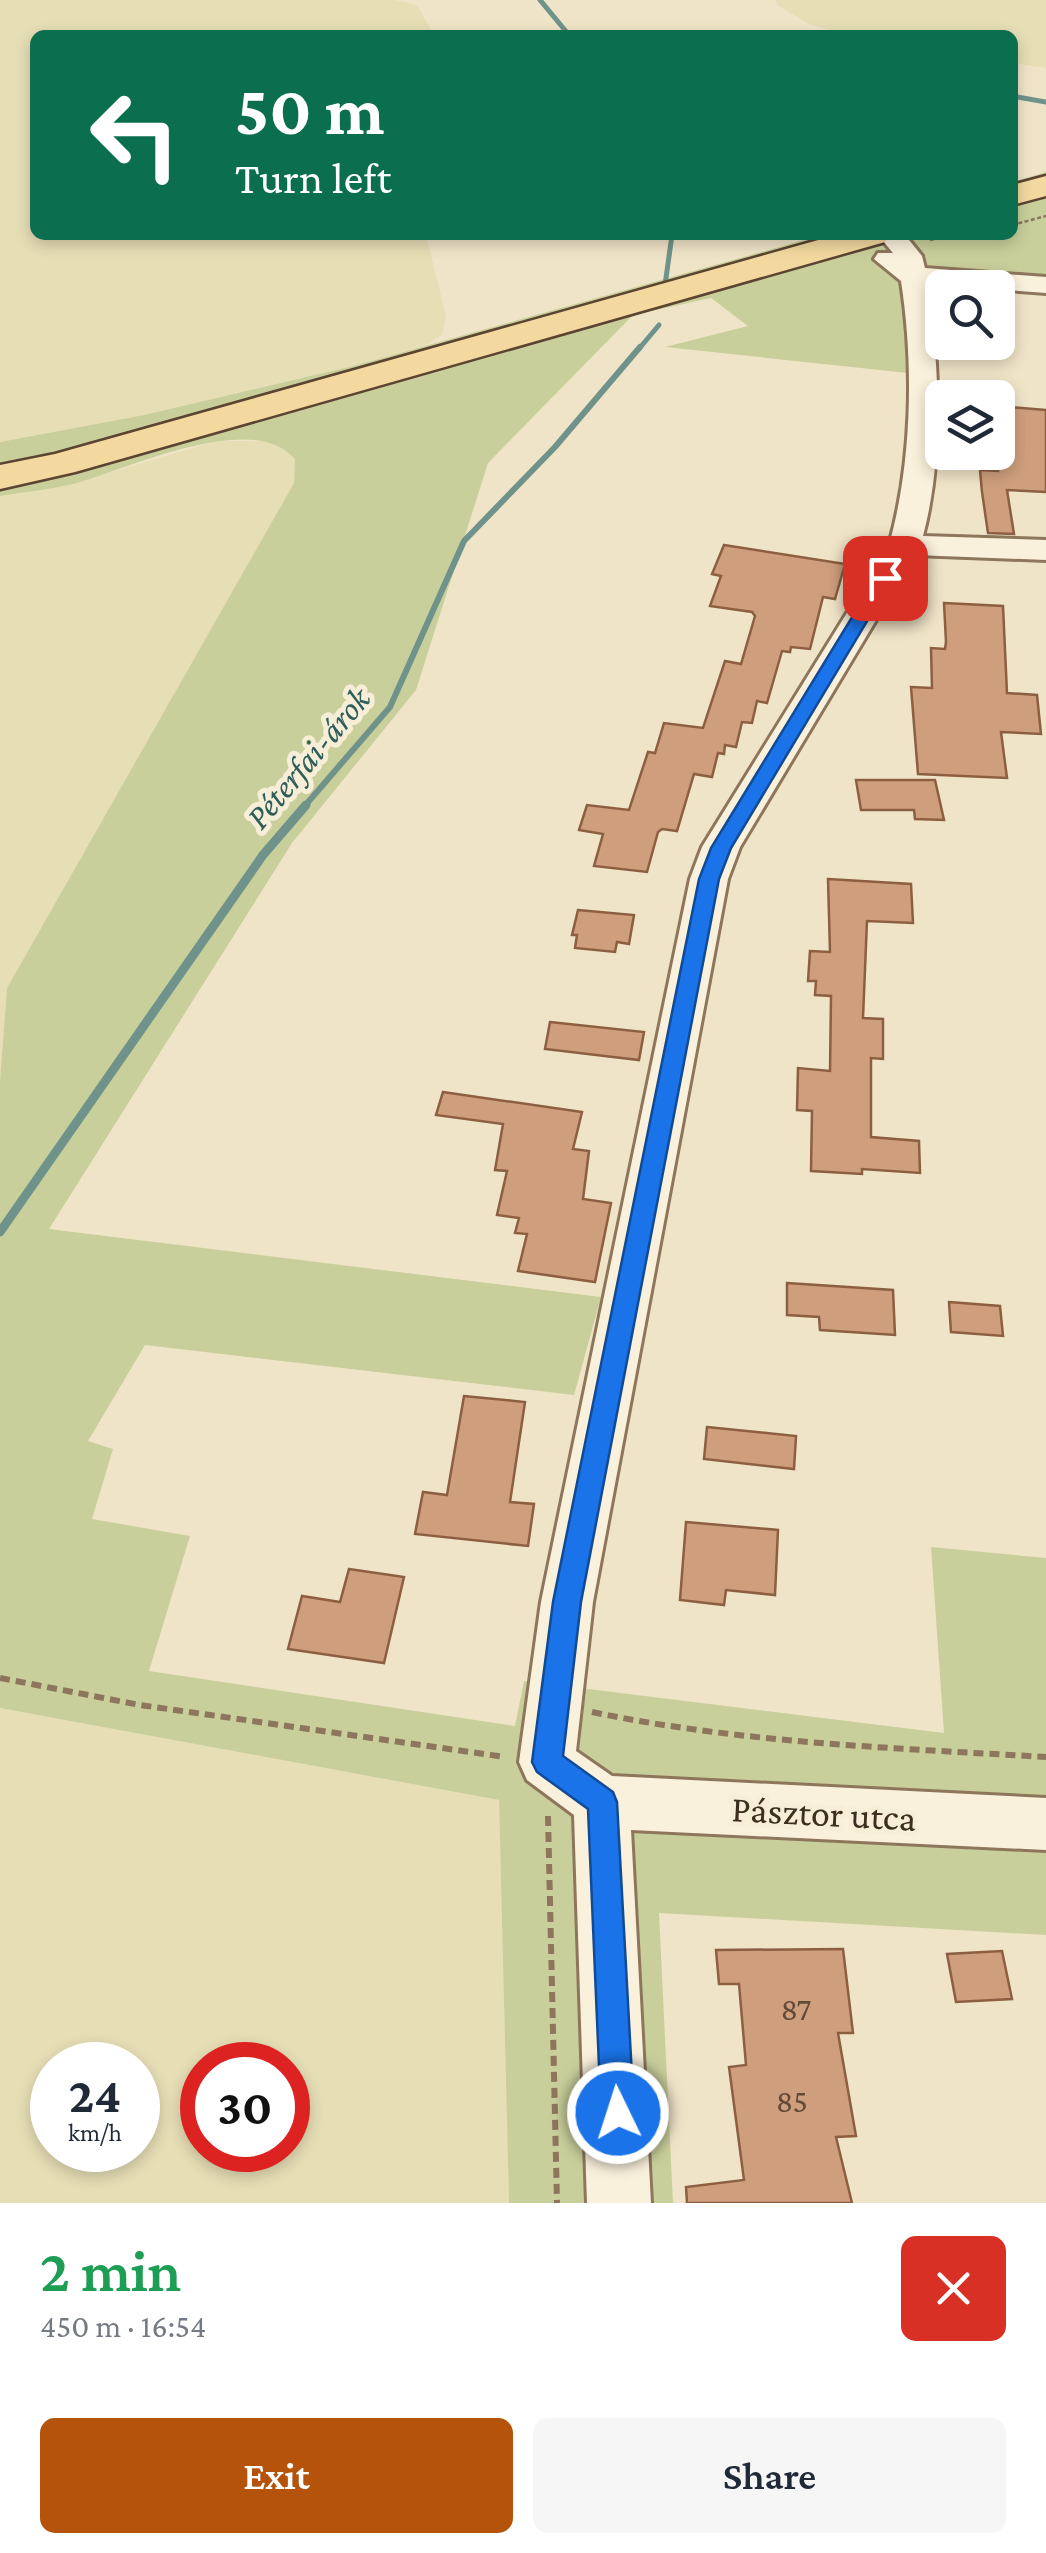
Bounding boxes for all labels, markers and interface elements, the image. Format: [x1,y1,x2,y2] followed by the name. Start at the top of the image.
[70,70,200,200] icon: left
[235,71,385,149] text: 50 m
[235,153,392,203] text: Turn left
[925,270,1015,470] map controls
[925,270,1015,360] button: search
[925,380,1015,470] button: layers
[843,536,928,621] pin
[858,551,913,606] icon: arrive
[238,678,379,836] water label: Péterfai-árok
[731,1787,917,1839] street label: Pásztor utca
[781,1991,812,2027] house number: 87
[180,2042,310,2172] speed limit sign: 30
[566,2061,670,2165] position arrow
[69,2067,121,2123] text: 24
[776,2083,808,2119] house number: 85
[68,2119,122,2146] text: km/h
[901,2236,1006,2341] button: close
[40,2237,181,2304] text: 2 min
[40,2308,206,2344] text: 450 m · 16:54
[40,2418,513,2533] button: Exit
[533,2418,1006,2533] button: Share

